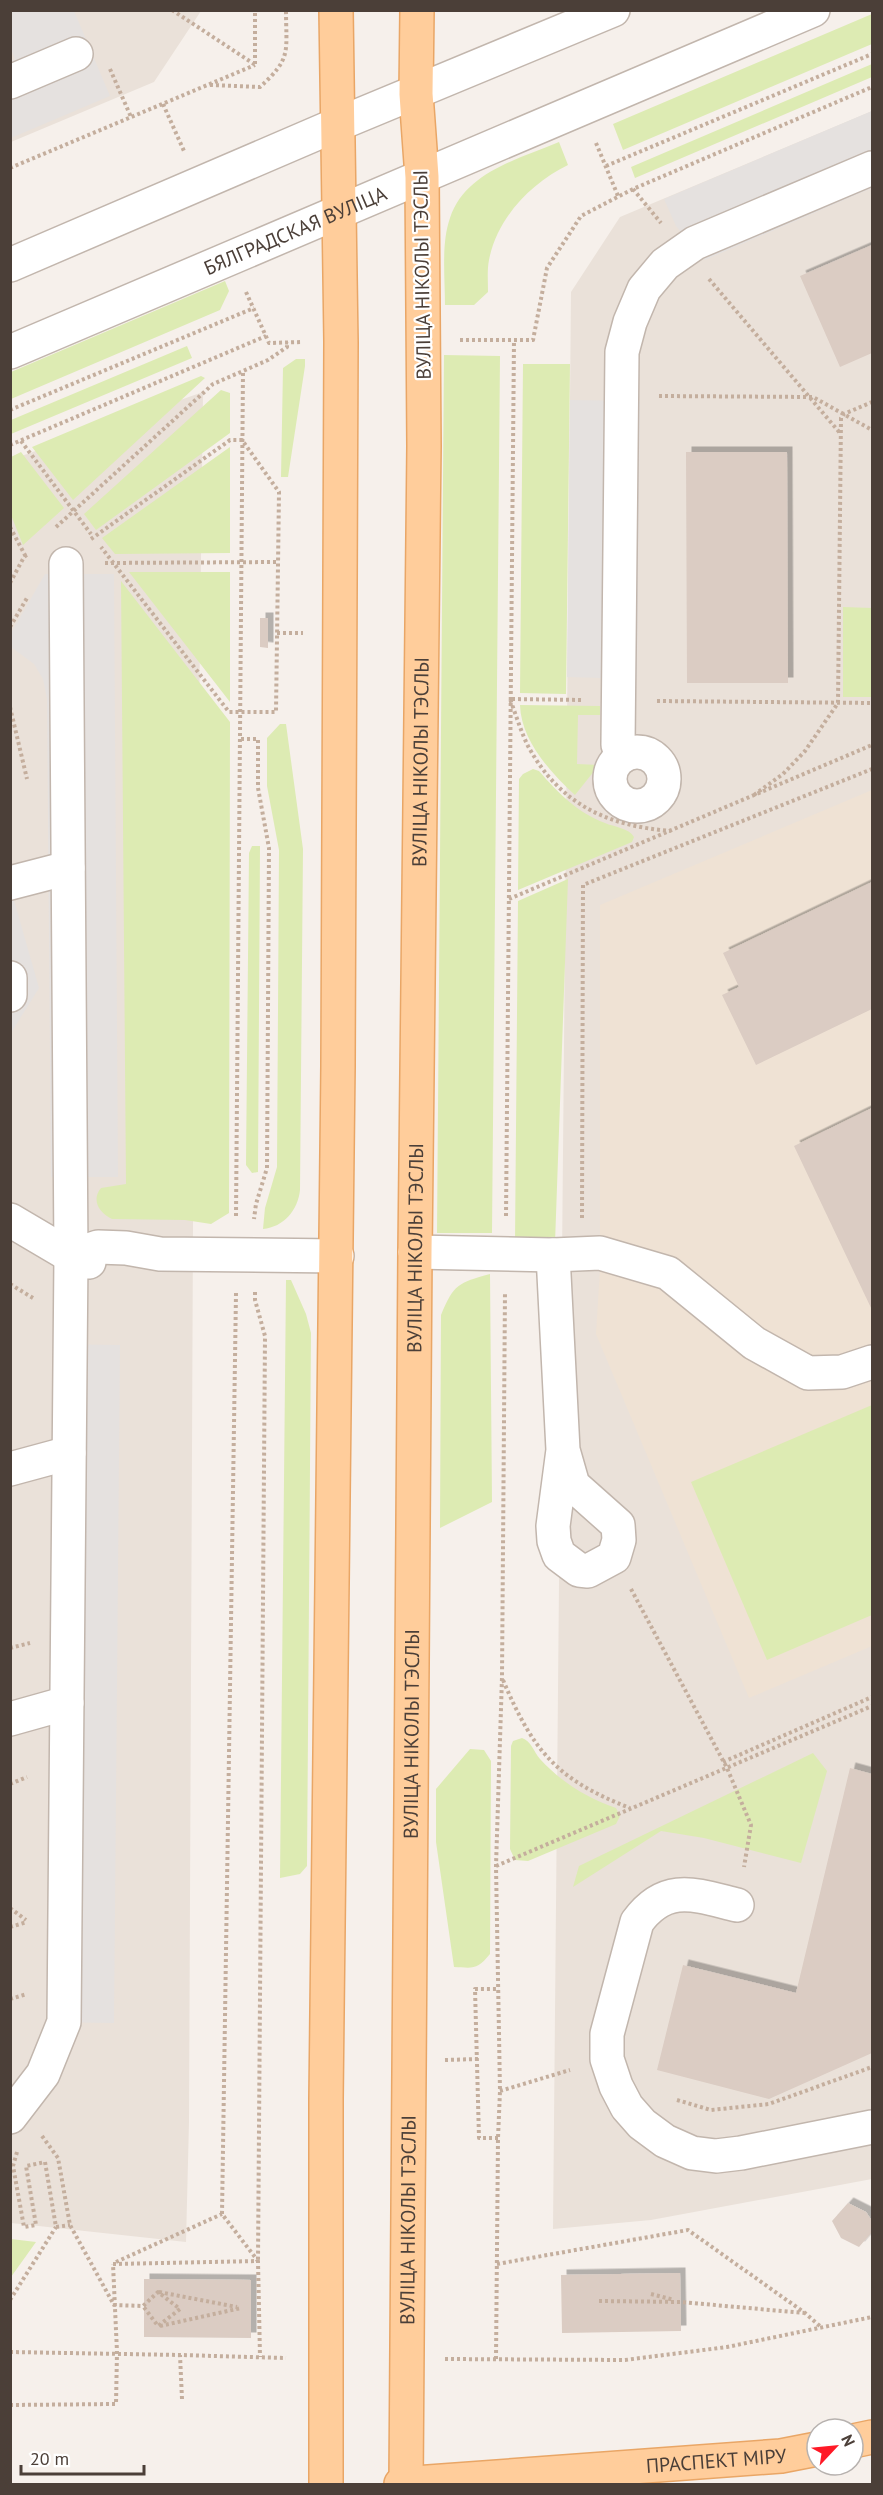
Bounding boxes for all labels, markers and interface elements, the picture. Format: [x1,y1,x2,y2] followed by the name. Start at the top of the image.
[407,170,437,380] street label: ВУЛІЦА НІКОЛЫ ТЭСЛЫ
[200,180,391,281] street label: БЯЛГРАДСКАЯ ВУЛІЦА
[406,657,435,867] street label: ВУЛІЦА НІКОЛЫ ТЭСЛЫ
[401,1143,429,1353] street label: ВУЛІЦА НІКОЛЫ ТЭСЛЫ
[398,1629,425,1839] street label: ВУЛІЦА НІКОЛЫ ТЭСЛЫ
[394,2115,422,2325] street label: ВУЛІЦА НІКОЛЫ ТЭСЛЫ
[805,2417,865,2477] north arrow
[837,2431,860,2450] text: N
[21,2438,144,2476] scale bar
[645,2443,788,2479] street label: ПРАСПЕКТ МІРУ
[30,2447,69,2470] text: 20 m

